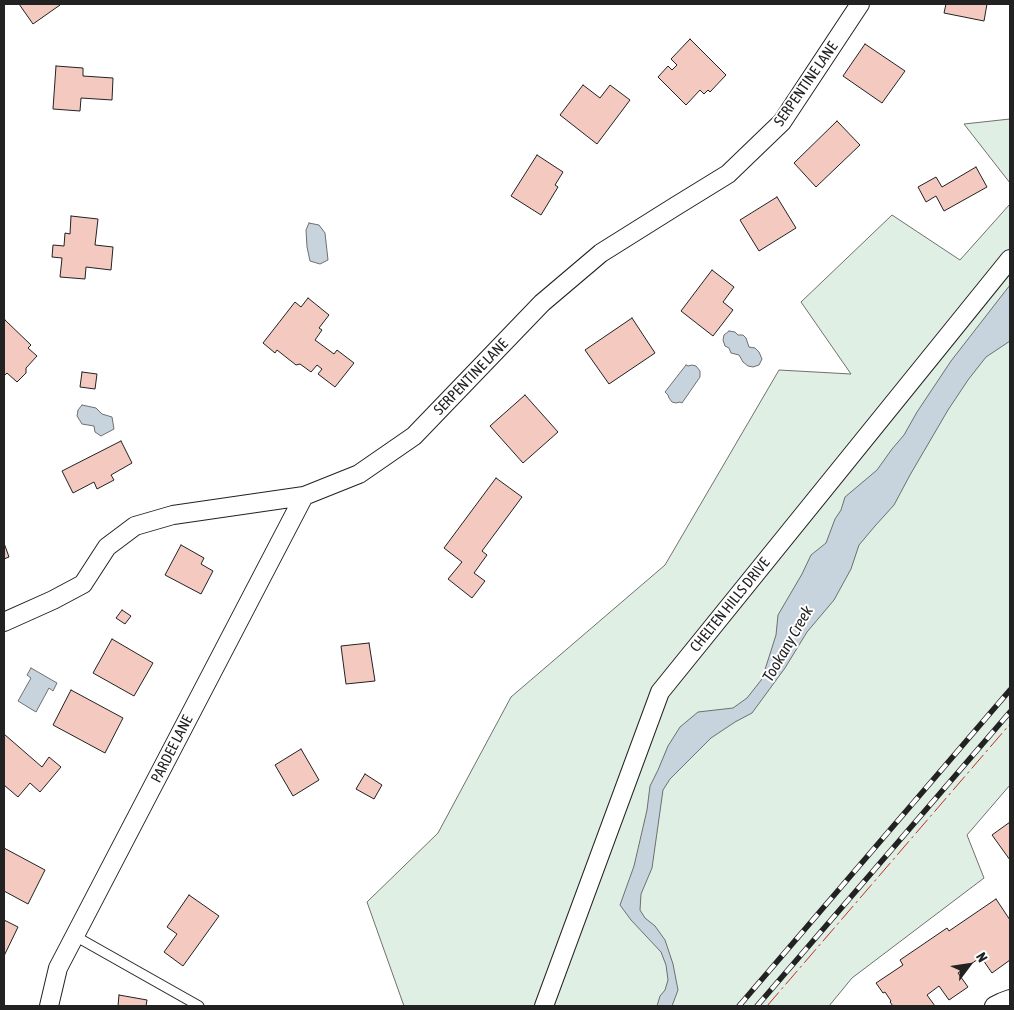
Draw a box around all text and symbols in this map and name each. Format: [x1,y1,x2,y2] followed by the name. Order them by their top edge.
[770,38,842,130] street label: SERPENTINE LANE
[430,335,512,419] street label: SERPENTINE LANE
[686,554,774,656] street label: CHELTEN HILLS DRIVE
[759,603,817,685] water label: Tookany Creek
[147,712,197,786] street label: PARDEE LANE
[944,940,994,990] north arrow
[973,950,991,965] text: N

